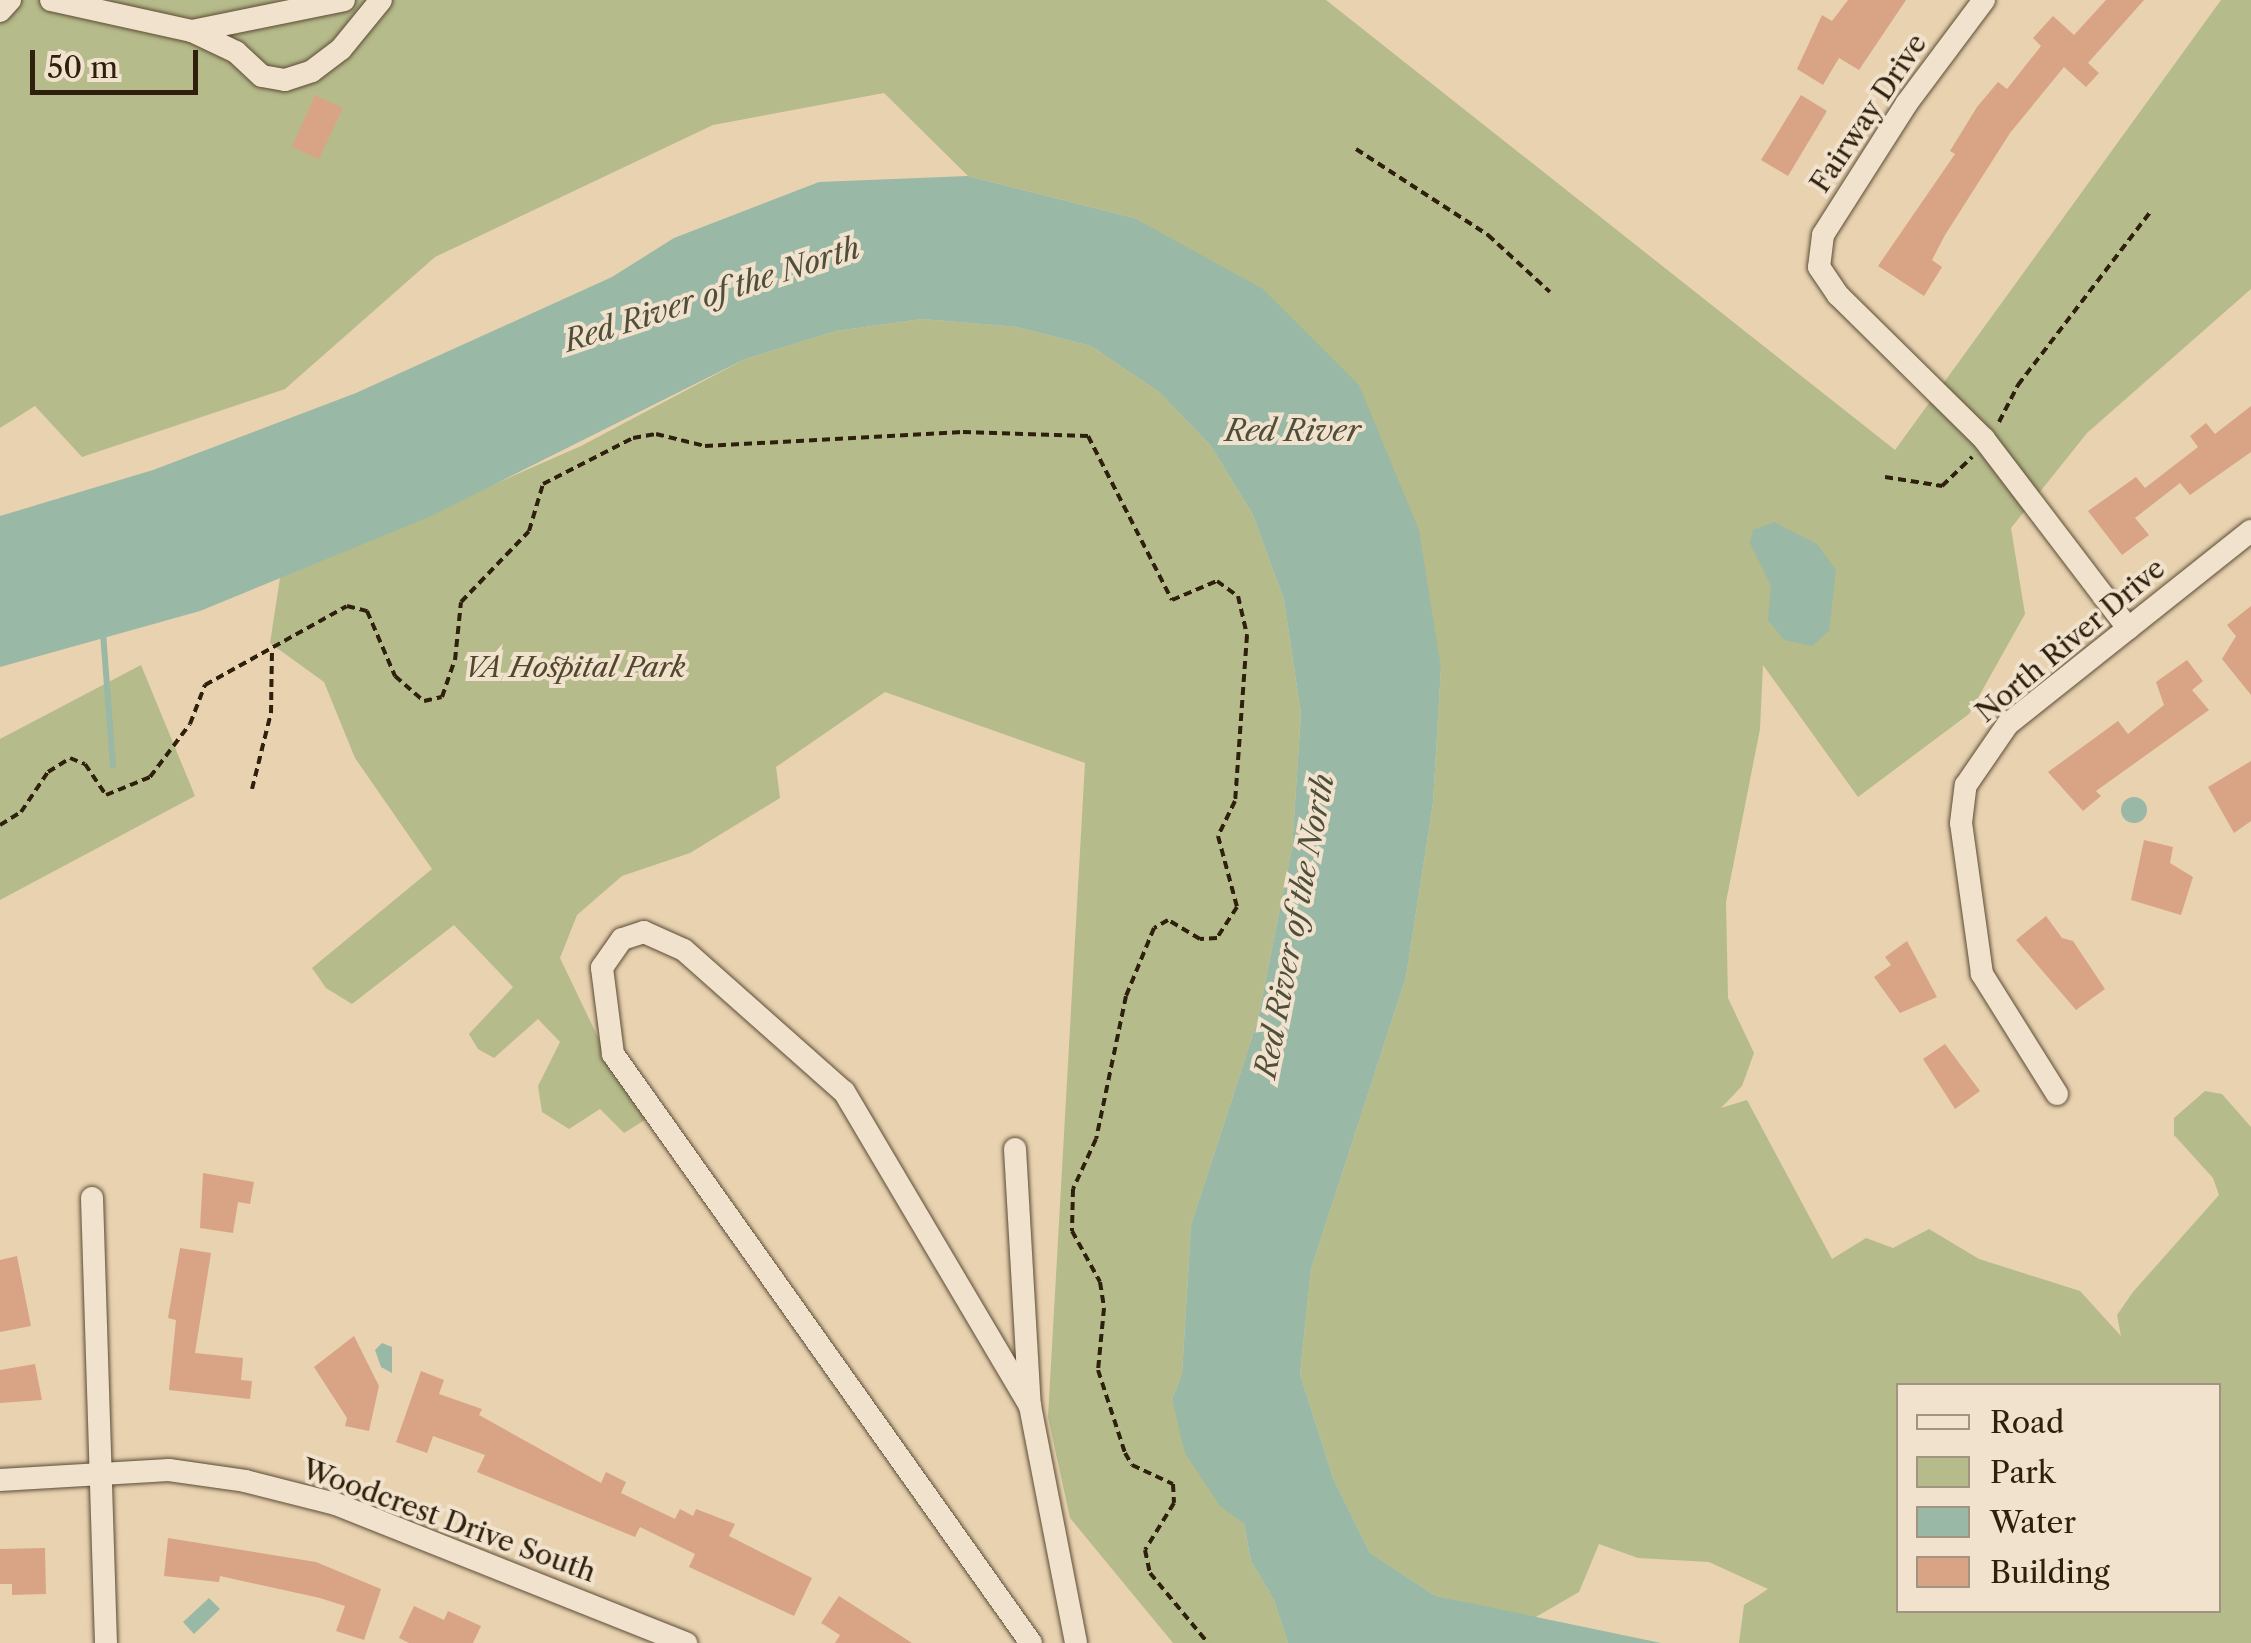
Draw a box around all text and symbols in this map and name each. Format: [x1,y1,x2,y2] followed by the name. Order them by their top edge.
[1802,27,1934,199] street label: Fairway Drive
[35,30,202,92] scale bar
[47,49,118,86] text: 50 m
[560,230,864,360] water label: Red River of the North
[1225,413,1361,449] water label: Red River
[1968,551,2172,729] street label: North River Drive
[464,650,686,684] park label: VA Hospital Park
[1248,771,1342,1081] water label: Red River of the North
[1896,1383,2221,1613] legend
[1990,1404,2064,1441] text: Road
[298,1451,600,1589] street label: Woodcrest Drive South
[1990,1454,2055,1491] text: Park
[1990,1504,2076,1541] text: Water
[1990,1554,2110,1591] text: Building

